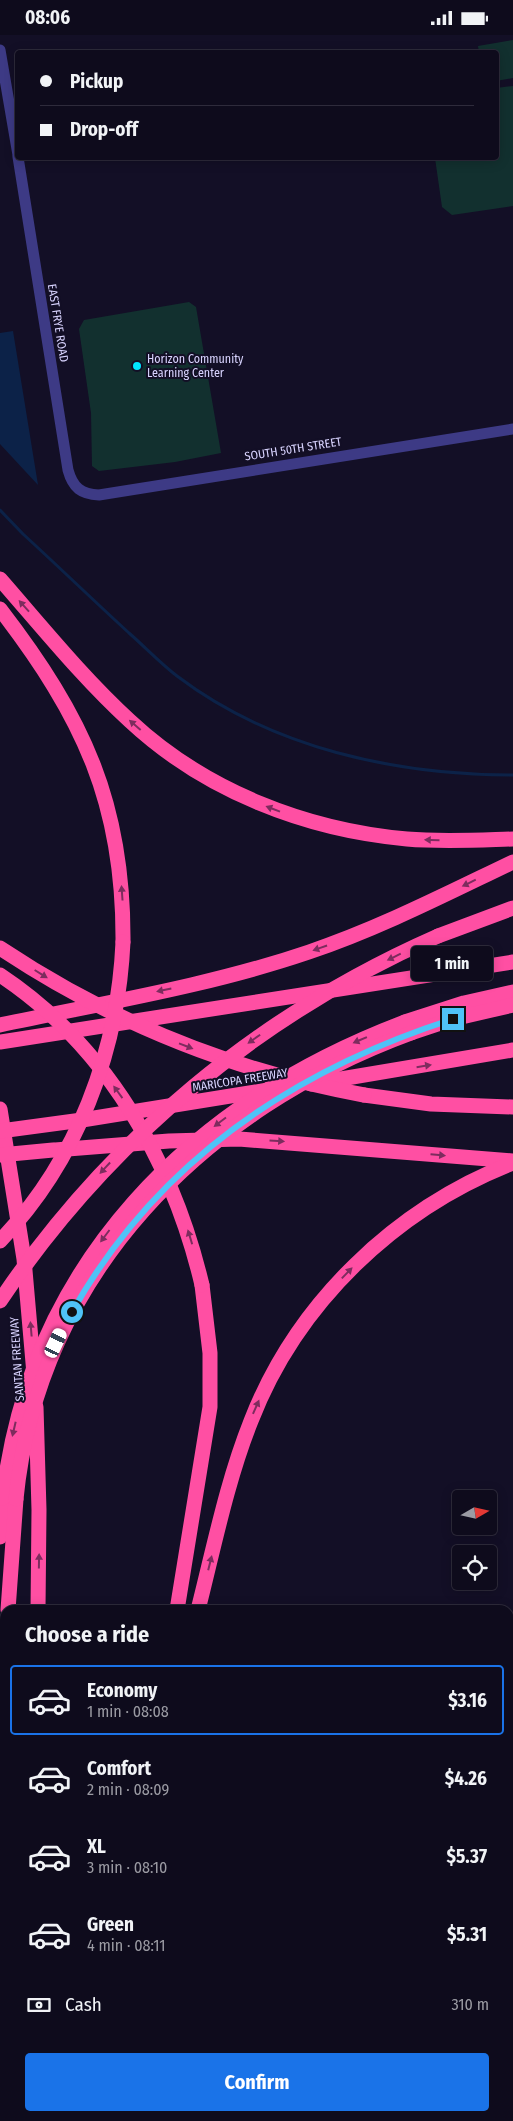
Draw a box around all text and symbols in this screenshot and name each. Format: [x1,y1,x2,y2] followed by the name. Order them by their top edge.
[25,6,70,29] text: 08:06
[70,70,123,93] text: Pickup
[70,118,138,141] text: Drop-off
[45,283,71,363] street label: EAST FRYE ROAD
[147,352,244,380] place label: Horizon Community Learning Center
[131,360,143,372] marker: Horizon Community Learning Center
[244,434,343,464] street label: SOUTH 50TH STREET
[18,601,30,613] one-way arrow
[129,719,141,731] one-way arrow
[265,805,280,813] one-way arrow
[423,836,439,844] one-way arrow
[462,879,476,887] one-way arrow
[118,885,126,901] one-way arrow
[313,945,328,952] one-way arrow
[412,947,494,981] callout: 1 min
[387,953,401,961] one-way arrow
[435,954,469,973] text: 1 min
[34,970,47,979] one-way arrow
[156,986,171,994] one-way arrow
[442,1008,464,1030] route end
[247,1034,261,1044] one-way arrow
[352,1036,367,1044] one-way arrow
[179,1043,193,1051] one-way arrow
[416,1061,432,1069] one-way arrow
[191,1066,289,1094] street label: MARICOPA FREEWAY
[113,1086,123,1099] one-way arrow
[214,1117,227,1128] one-way arrow
[269,1138,285,1146] one-way arrow
[431,1152,447,1160] one-way arrow
[99,1162,111,1174] one-way arrow
[100,1229,110,1243] one-way arrow
[185,1230,193,1245] one-way arrow
[340,1267,352,1279] one-way arrow
[61,1301,83,1323] route start
[7,1316,27,1402] street label: SANTAN FREEWAY
[27,1321,35,1337] one-way arrow
[42,1326,69,1360] car
[253,1400,261,1414] one-way arrow
[10,1422,18,1437] one-way arrow
[452,1490,498,1535] north arrow
[452,1490,497,1590] map controls
[452,1545,497,1590] button: locate
[35,1553,43,1569] one-way arrow
[206,1555,214,1570] one-way arrow
[25,1621,149,1648] text: Choose a ride
[27,1678,72,1723] icon: car
[87,1679,157,1702] text: Economy
[448,1689,487,1712] text: $3.16
[87,1702,169,1721] text: 1 min · 08:08
[27,1756,72,1801] icon: car
[87,1757,151,1780] text: Comfort
[445,1767,487,1790] text: $4.26
[87,1780,169,1799] text: 2 min · 08:09
[27,1834,72,1879] icon: car
[87,1835,106,1858] text: XL
[447,1845,487,1868] text: $5.37
[87,1858,167,1877] text: 3 min · 08:10
[27,1912,72,1957] icon: car
[87,1913,134,1936] text: Green
[447,1923,487,1946] text: $5.31
[87,1936,166,1955] text: 4 min · 08:11
[25,1991,53,2019] icon: cash
[65,1993,102,2016] text: Cash
[452,1995,489,2014] text: 310 m
[25,2053,489,2111] button: Confirm

